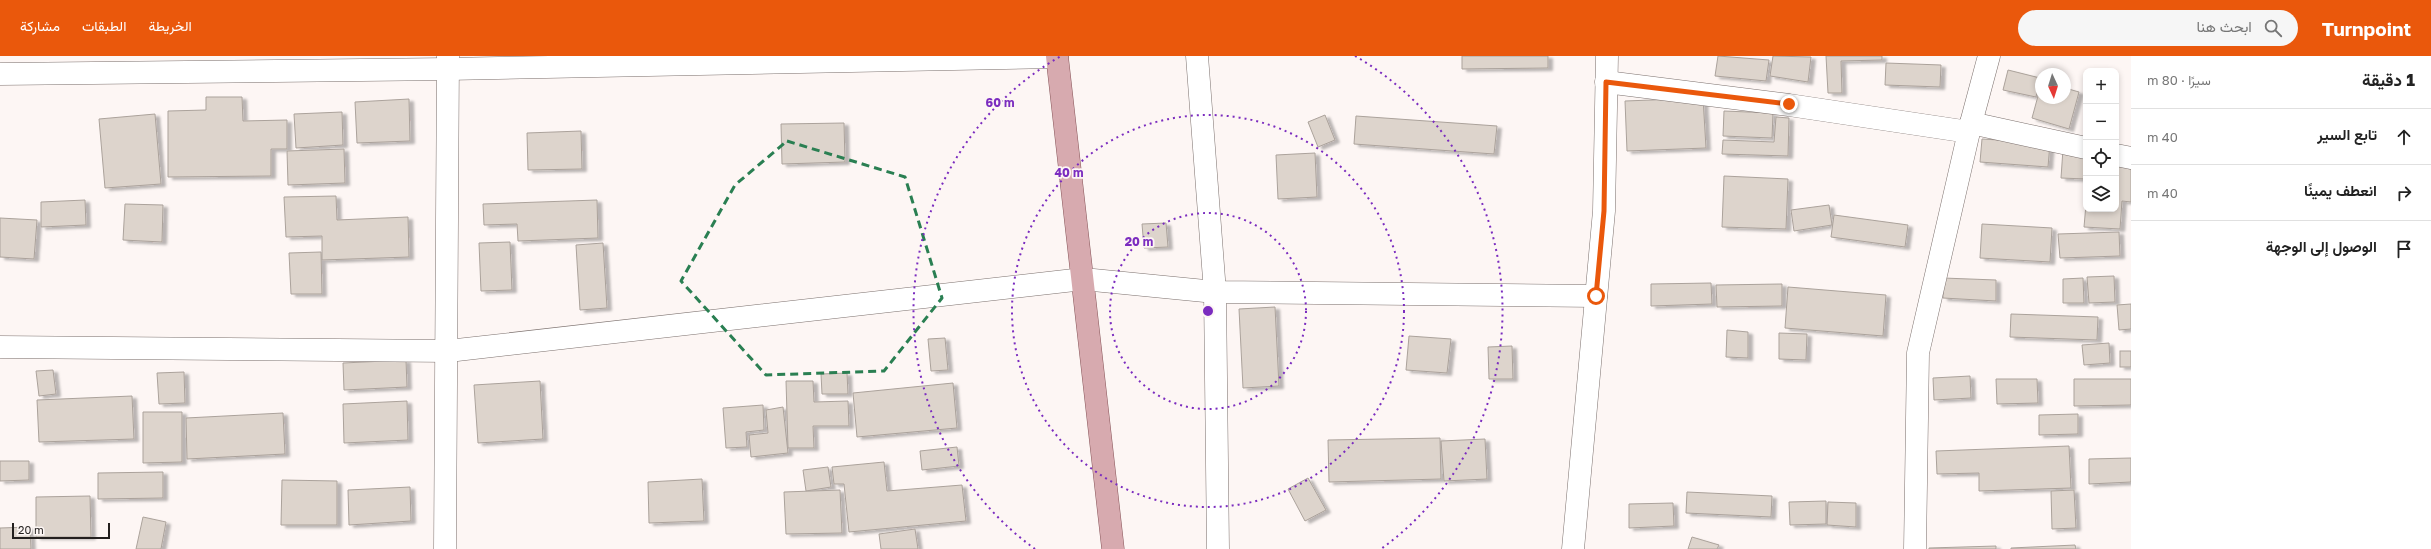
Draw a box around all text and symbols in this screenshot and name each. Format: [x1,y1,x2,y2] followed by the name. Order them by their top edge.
[2018,10,2298,46] search box
[20,17,60,34] text: مشاركة
[82,17,126,34] text: الطبقات
[148,17,192,34] text: الخريطة
[2197,17,2252,35] text: ابحث هنا
[2262,17,2284,39] icon: search
[2322,17,2411,40] text: Turnpoint
[2035,68,2071,104] north arrow
[2083,68,2119,212] map controls
[2083,68,2119,104] button: +
[2362,69,2415,90] text: 1 دقيقة
[2147,72,2211,88] text: سيرًا · 80 m
[986,95,1014,110] text: 60 m
[1780,95,1798,113] route end
[2083,104,2119,140] button: −
[2317,125,2377,143] text: تابع السير
[2393,126,2415,148] icon: ahead
[2147,129,2178,145] text: 40 m
[2083,140,2119,176] button: locate
[1055,165,1083,180] text: 40 m
[2083,176,2119,212] button: layers
[2304,181,2377,199] text: انعطف يمينًا
[2393,182,2415,204] icon: right
[2147,185,2178,201] text: 40 m
[1125,234,1153,249] text: 20 m
[2266,237,2377,255] text: الوصول إلى الوجهة
[2393,238,2415,260] icon: arrive
[1587,287,1605,305] route start
[1201,304,1215,318] centre of rings
[12,521,110,540] scale bar
[18,523,44,536] text: 20 m

